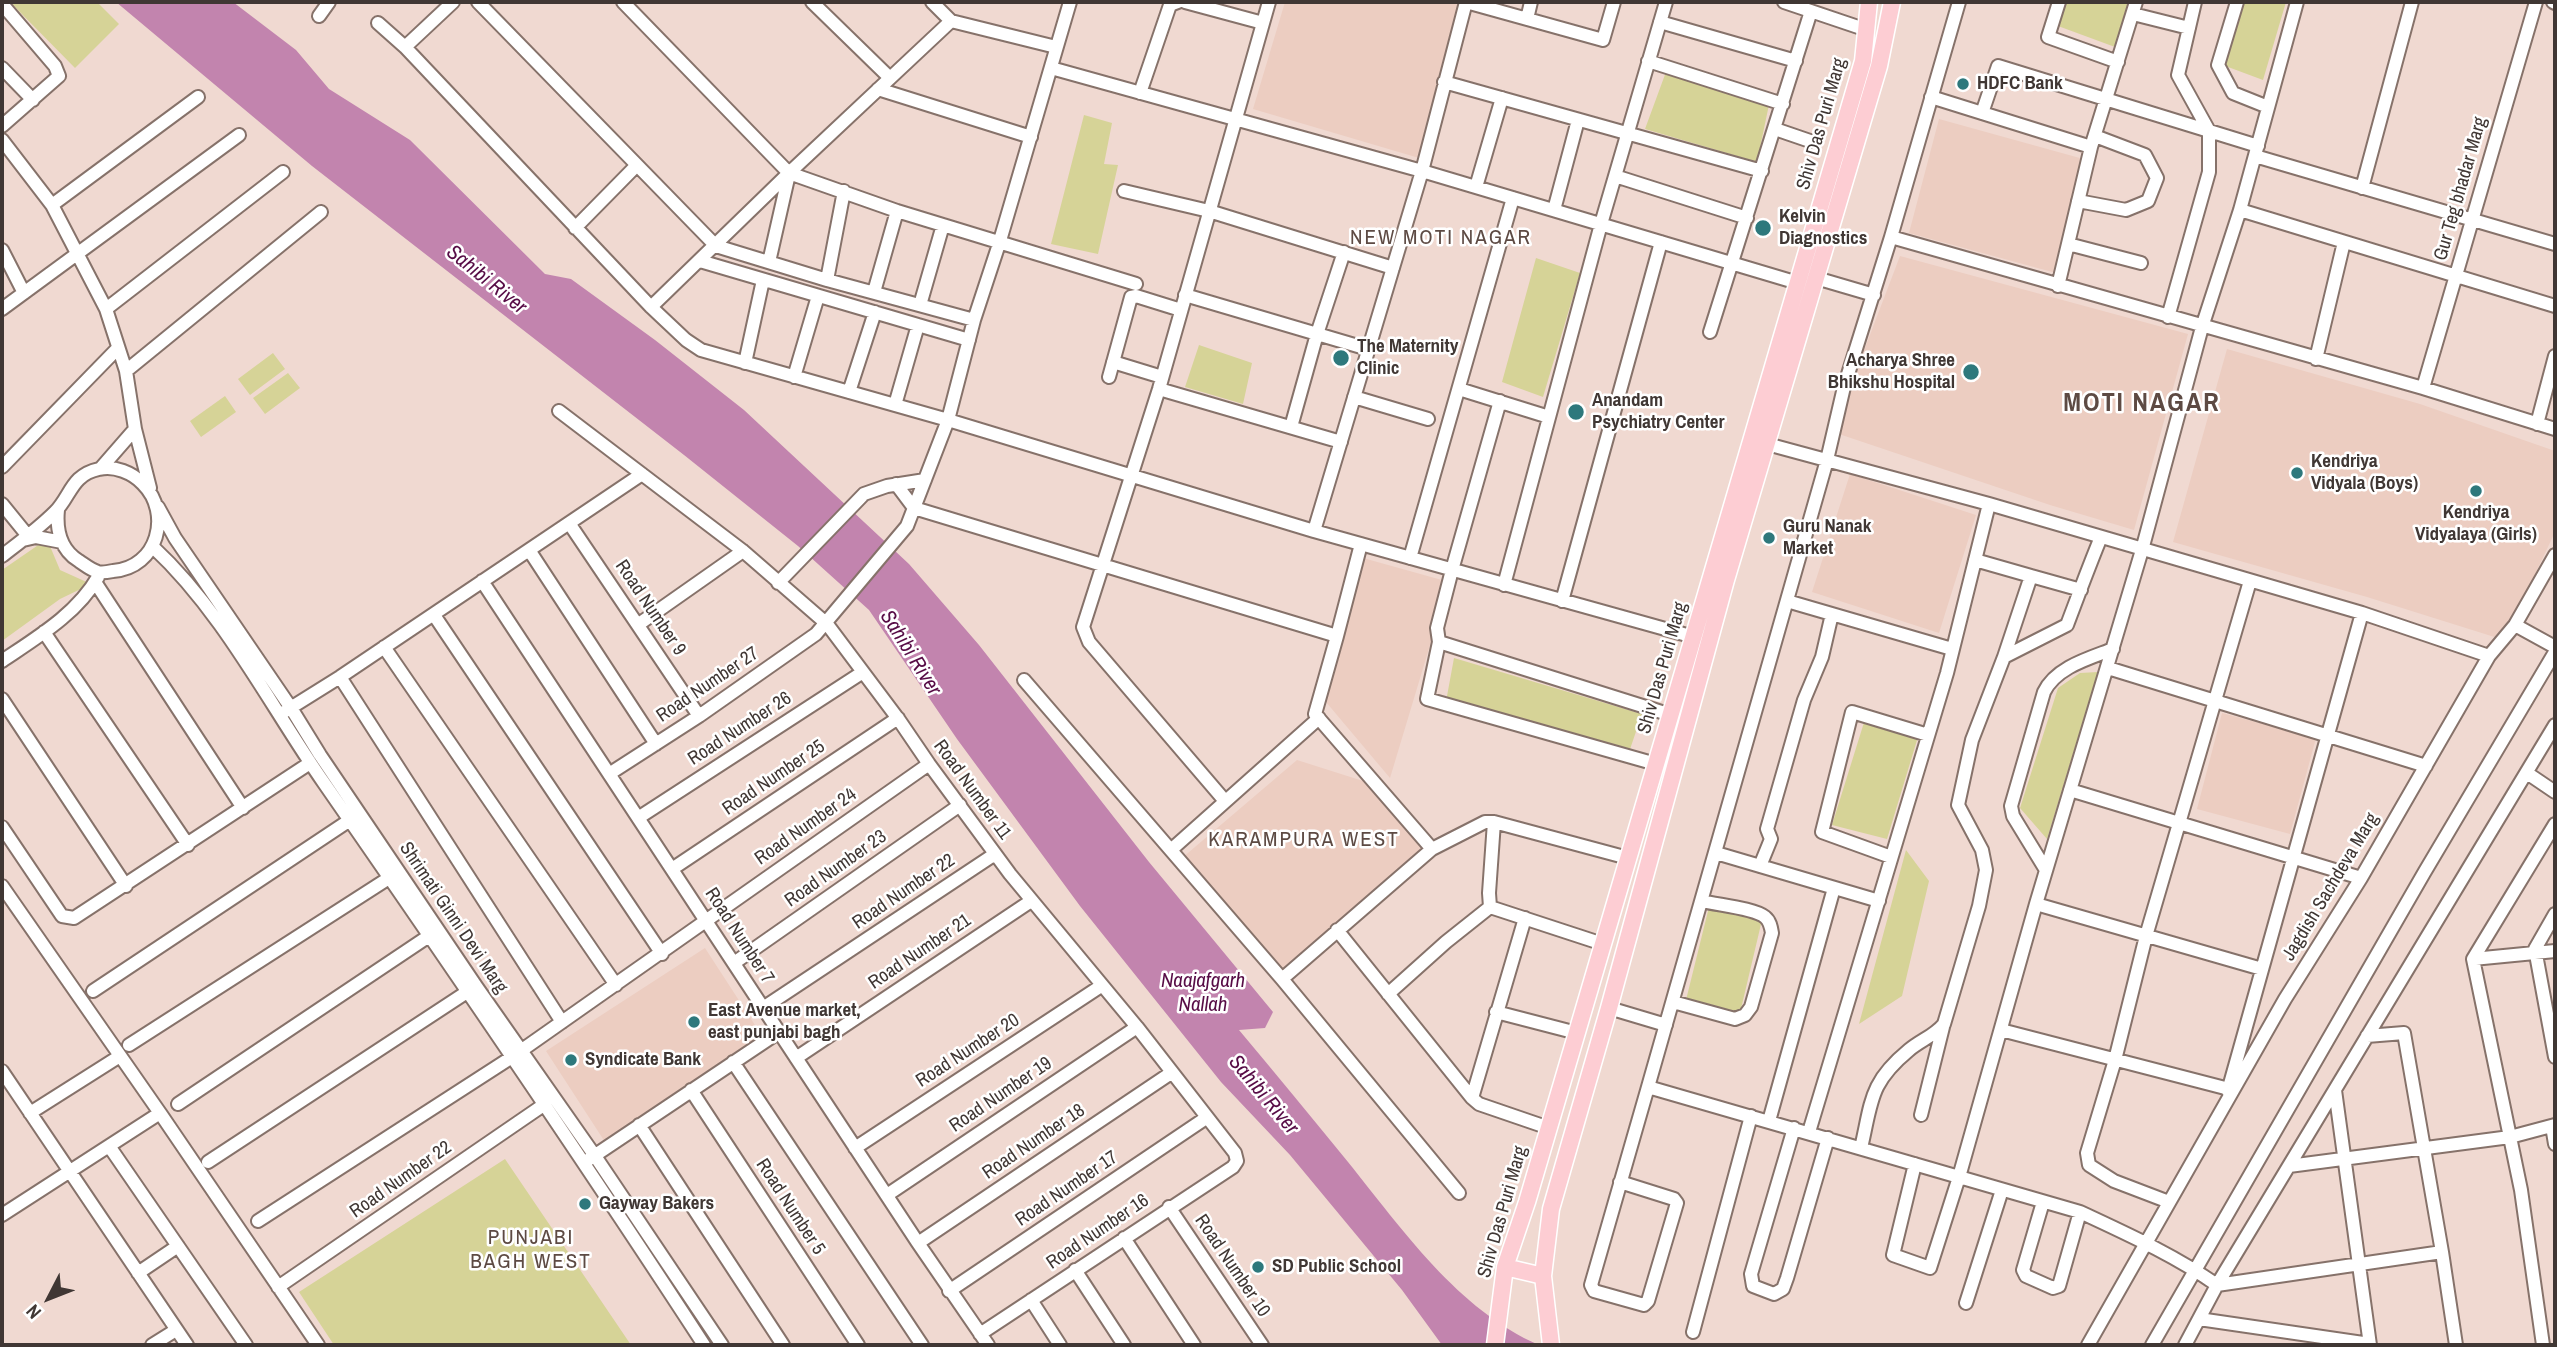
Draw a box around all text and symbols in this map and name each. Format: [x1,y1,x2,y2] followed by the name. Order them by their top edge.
[1792,56,1852,192] street label: Shiv Das Puri Marg
[1977,73,2063,95] place label: HDFC Bank
[1955,76,1971,92] marker: HDFC Bank
[2430,115,2492,263] street label: Gur Teg bhadar Marg
[1779,206,1867,250] place label: Kelvin Diagnostics
[1753,218,1773,238] marker: Kelvin Diagnostics
[1352,225,1530,251] district label: NEW MOTI NAGAR
[441,240,531,320] water label: Sahibi River
[1357,336,1458,380] place label: The Maternity Clinic
[1331,348,1351,368] marker: The Maternity Clinic
[1828,350,1955,394] place label: Acharya Shree Bhikshu Hospital
[1961,362,1981,382] marker: Acharya Shree Bhikshu Hospital
[2065,388,2219,420] district label: MOTI NAGAR
[1592,390,1724,434] place label: Anandam Psychiatry Center
[1566,402,1586,422] marker: Anandam Psychiatry Center
[2311,451,2418,495] place label: Kendriya Vidyala (Boys)
[2289,465,2305,481] marker: Kendriya Vidyala (Boys)
[2468,483,2484,499] marker: Kendriya Vidyalaya (Girls)
[2415,502,2537,546] place label: Kendriya Vidyalaya (Girls)
[1783,516,1871,560] place label: Guru Nanak Market
[1761,530,1777,546] marker: Guru Nanak Market
[610,556,690,660] street label: Road Number 9
[1633,600,1693,736] street label: Shiv Das Puri Marg
[874,606,946,700] water label: Sahibi River
[652,642,764,728] street label: Road Number 27
[684,687,796,771] street label: Road Number 26
[718,735,830,821] street label: Road Number 25
[928,736,1016,844] street label: Road Number 11
[751,784,861,870] street label: Road Number 24
[2278,809,2384,965] street label: Jagdish Sachdeva Marg
[781,826,891,912] street label: Road Number 23
[1210,827,1398,853] district label: KARAMPURA WEST
[394,838,512,998] street label: Shrimati Ginni Devi Marg
[848,849,960,935] street label: Road Number 22
[699,884,779,988] street label: Road Number 7
[864,909,976,995] street label: Road Number 21
[1161,968,1245,1018] water label: Naajafgarh Nallah
[708,1000,861,1044] place label: East Avenue market, east punjabi bagh
[912,1009,1024,1093] street label: Road Number 20
[686,1014,702,1030] marker: East Avenue market, east punjabi bagh
[585,1049,701,1071] place label: Syndicate Bank
[1223,1050,1303,1140] water label: Sahibi River
[563,1052,579,1068] marker: Syndicate Bank
[945,1052,1057,1138] street label: Road Number 19
[978,1099,1090,1185] street label: Road Number 18
[346,1137,456,1223] street label: Road Number 22
[1473,1144,1533,1280] street label: Shiv Das Puri Marg
[1011,1146,1123,1232] street label: Road Number 17
[750,1155,830,1259] street label: Road Number 5
[1042,1189,1154,1275] street label: Road Number 16
[599,1193,714,1215] place label: Gayway Bakers
[577,1196,593,1212] marker: Gayway Bakers
[1189,1210,1275,1322] street label: Road Number 10
[471,1225,591,1275] district label: PUNJABI BAGH WEST
[1272,1256,1401,1278] place label: SD Public School
[1250,1259,1266,1275] marker: SD Public School
[14,1263,84,1333] north arrow
[20,1299,47,1325] text: N

